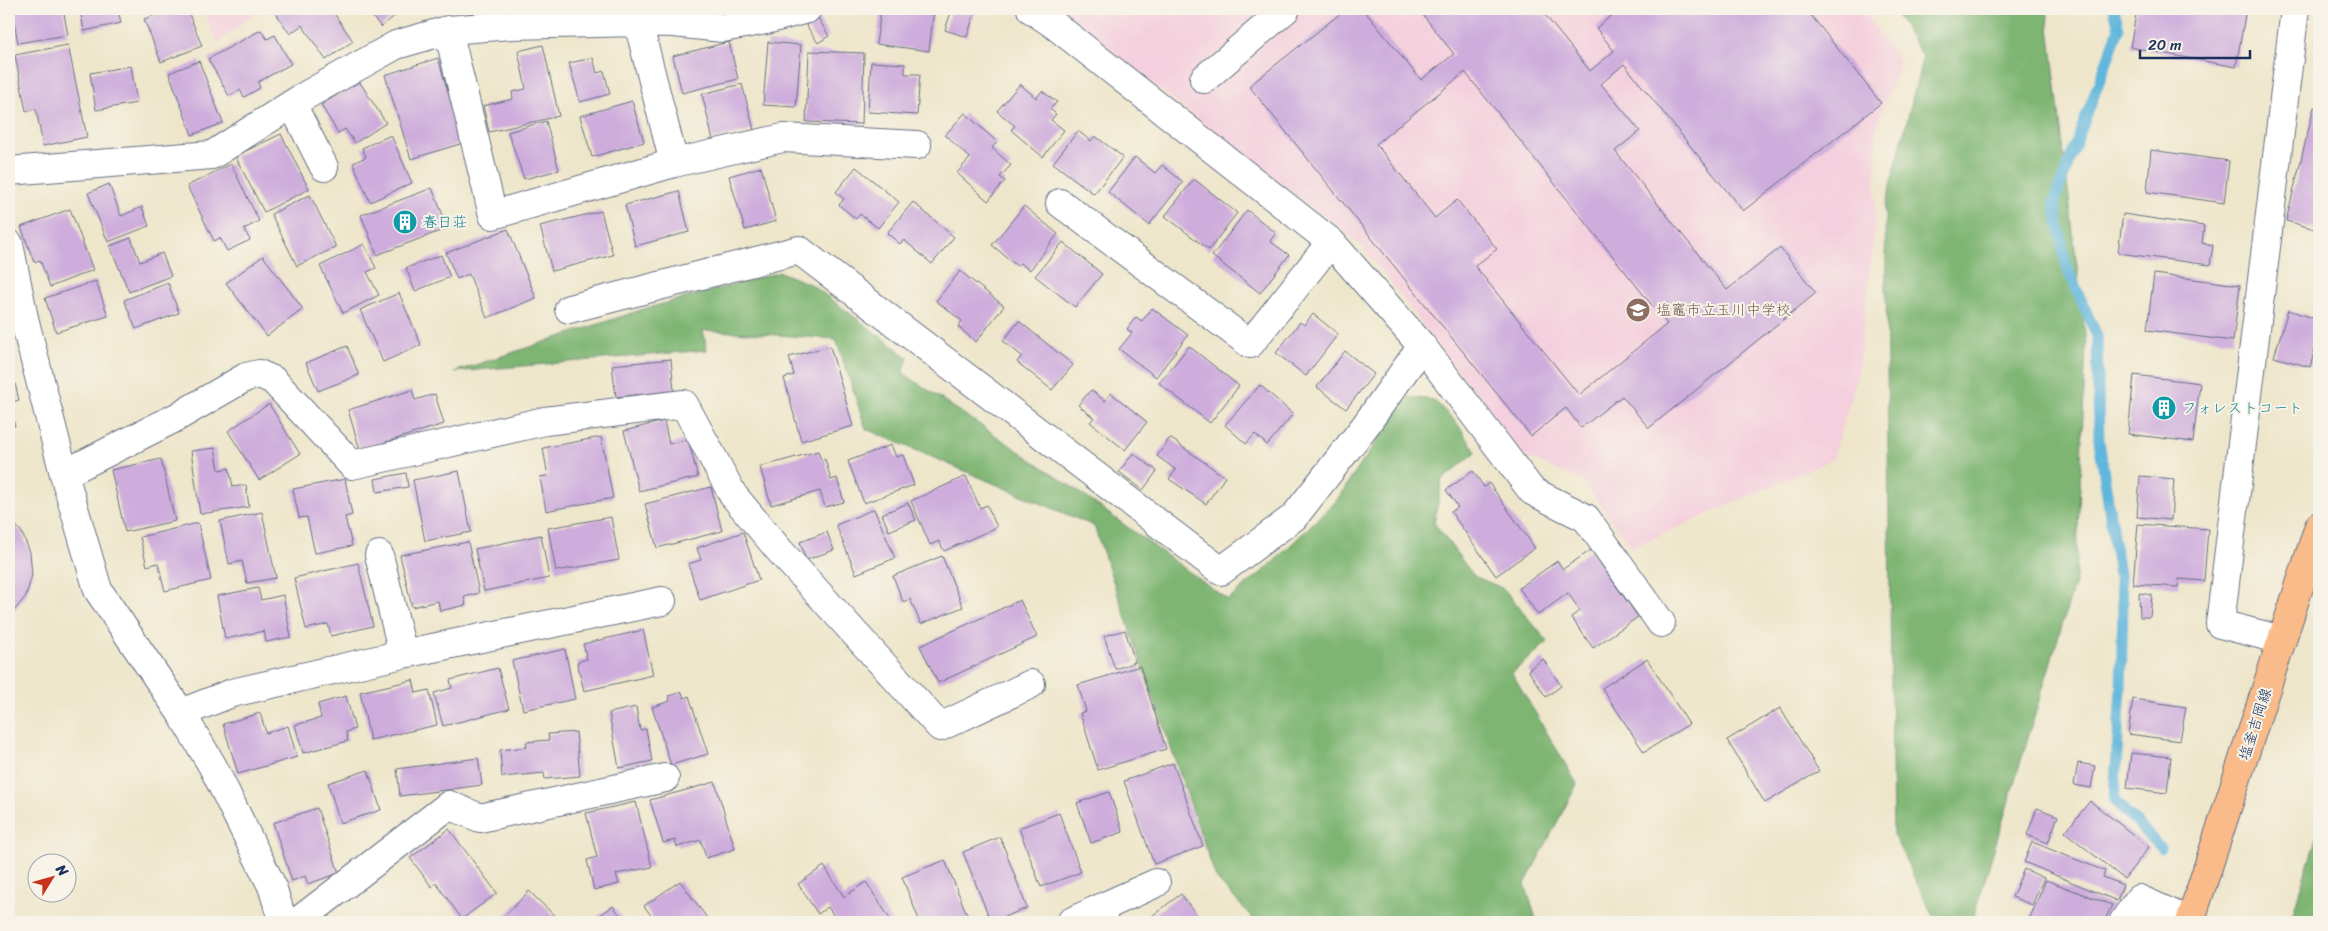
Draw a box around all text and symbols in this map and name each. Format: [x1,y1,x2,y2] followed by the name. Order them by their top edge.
[2140,28,2250,60] scale bar
[2148,32,2182,58] text: 20 m
[392,209,418,235] building icon: 春日荘
[422,209,467,235] place label: 春日荘
[1625,297,1651,323] school or university icon: 塩竈市立玉川中学校
[1656,297,1791,323] place label: 塩竈市立玉川中学校
[2151,395,2177,421] building icon: フォレストコート
[2182,395,2303,421] place label: フォレストコート
[2231,684,2279,764] street label: 塩釜吉岡線
[28,854,78,904] north arrow
[48,858,75,882] text: N

